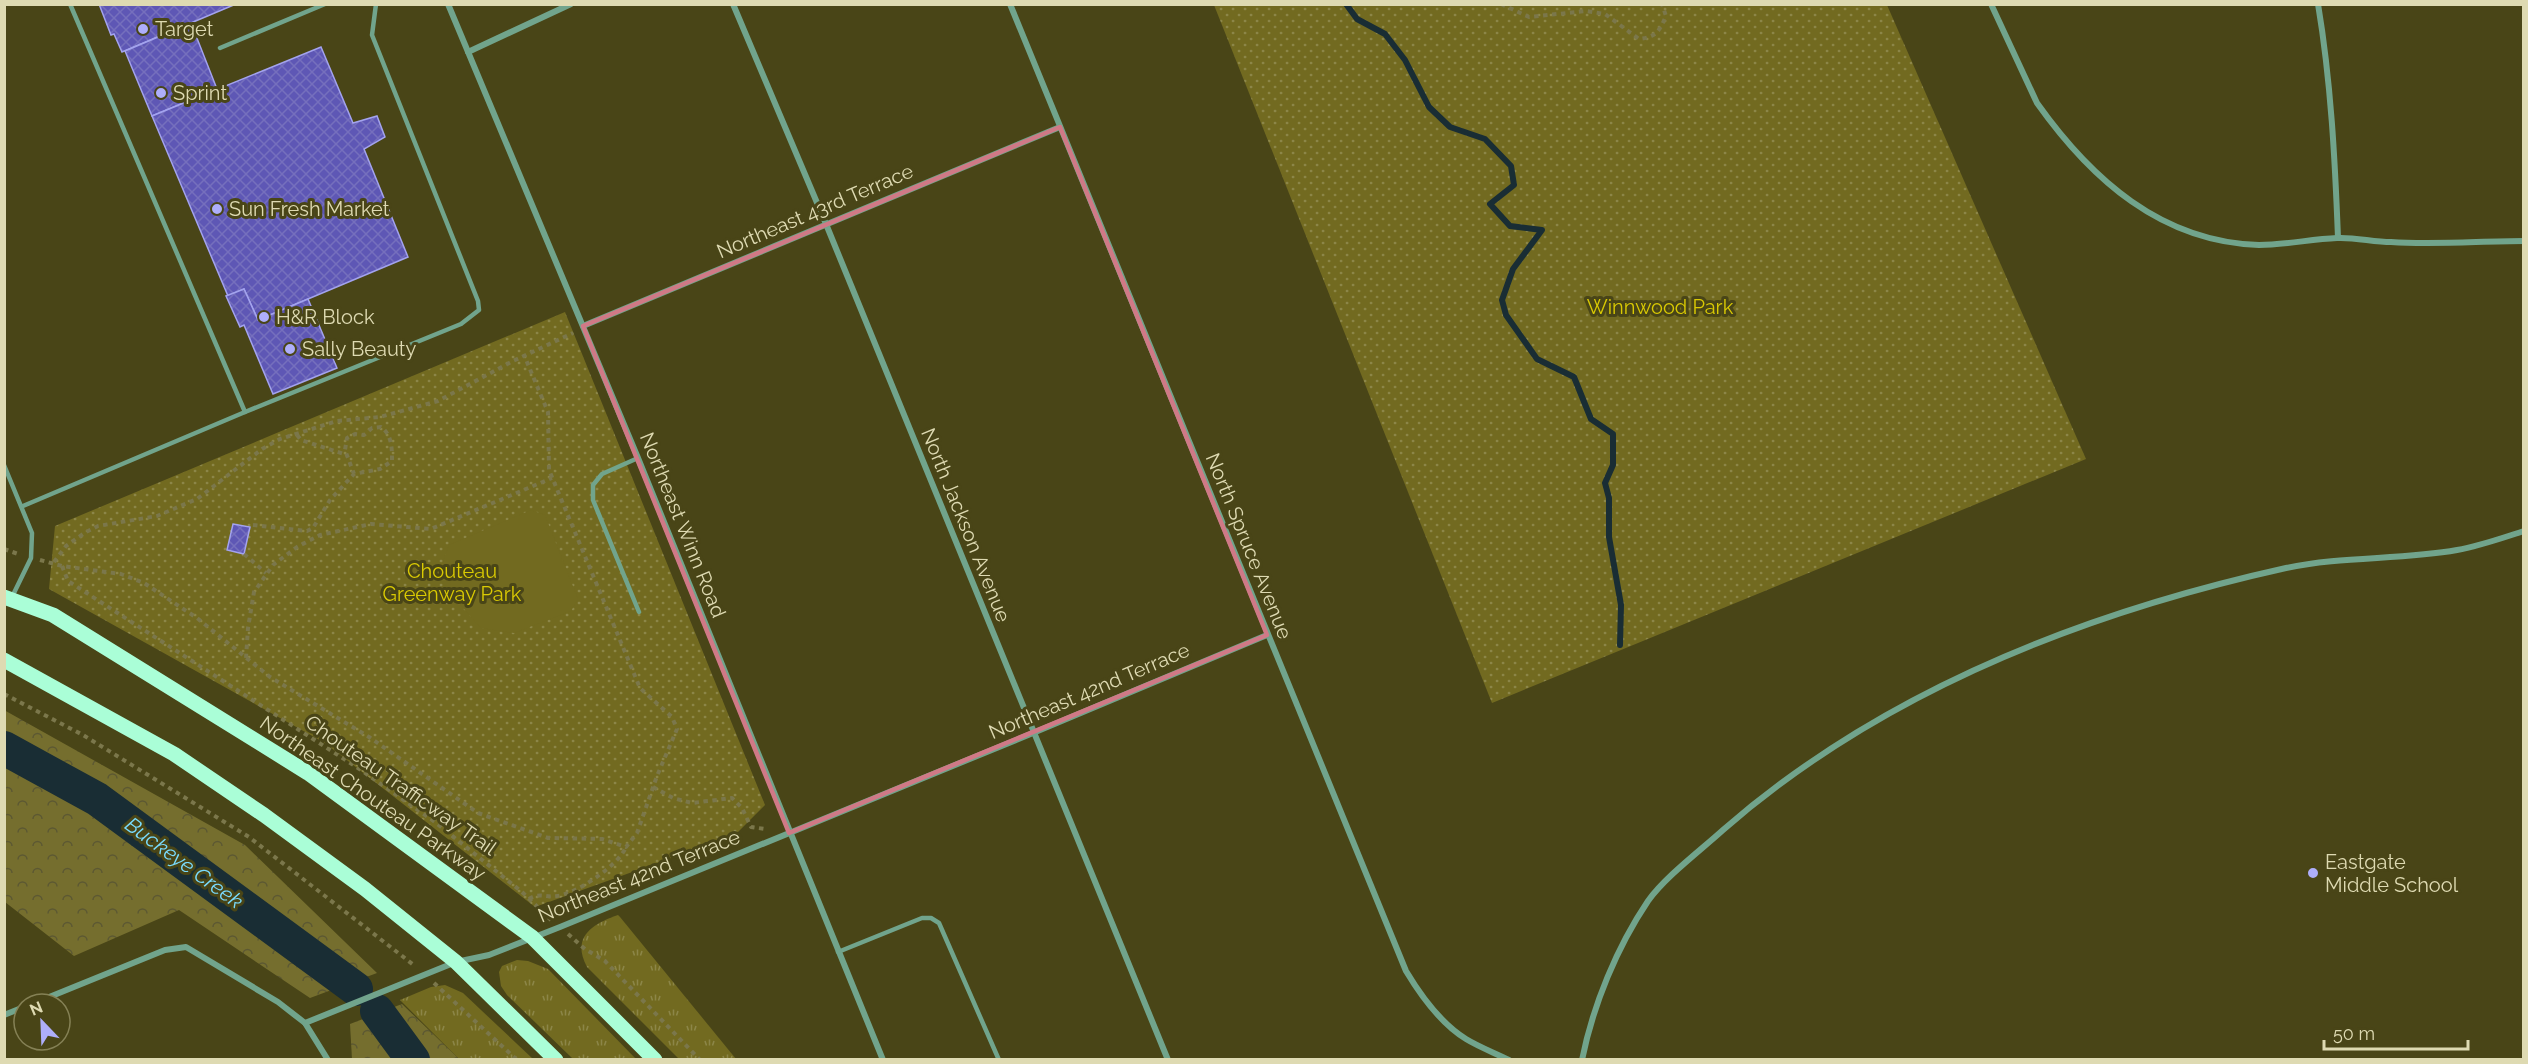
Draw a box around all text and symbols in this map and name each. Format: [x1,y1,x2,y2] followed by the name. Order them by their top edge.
[155,17,214,41] place label: Target
[136,22,150,36] marker: Target
[173,81,227,105] place label: Sprint
[154,86,168,100] marker: Sprint
[713,159,917,263] street label: Northeast 43rd Terrace
[229,197,390,221] place label: Sun Fresh Market
[210,202,224,216] marker: Sun Fresh Market
[1587,295,1734,319] park label: Winnwood Park
[276,305,375,329] place label: H&R Block
[257,310,271,324] marker: H&R Block
[302,337,417,361] place label: Sally Beauty
[283,342,297,356] marker: Sally Beauty
[916,425,1016,626] street label: North Jackson Avenue
[635,429,731,621] street label: Northeast Winn Road
[1201,450,1297,643] street label: North Spruce Avenue
[383,559,522,606] park label: Chouteau Greenway Park
[985,638,1193,744] street label: Northeast 42nd Terrace
[301,710,502,861] street label: Chouteau Trafficway Trail
[255,711,491,885] street label: Northeast Chouteau Parkway
[121,811,248,914] water label: Buckeye Creek
[534,824,744,928] street label: Northeast 42nd Terrace
[2325,850,2459,897] place label: Eastgate Middle School
[2306,866,2320,880] marker: Eastgate Middle School
[12,992,72,1052] north arrow
[27,998,46,1020] text: N
[2324,1013,2468,1051] scale bar
[2333,1023,2375,1044] text: 50 m

